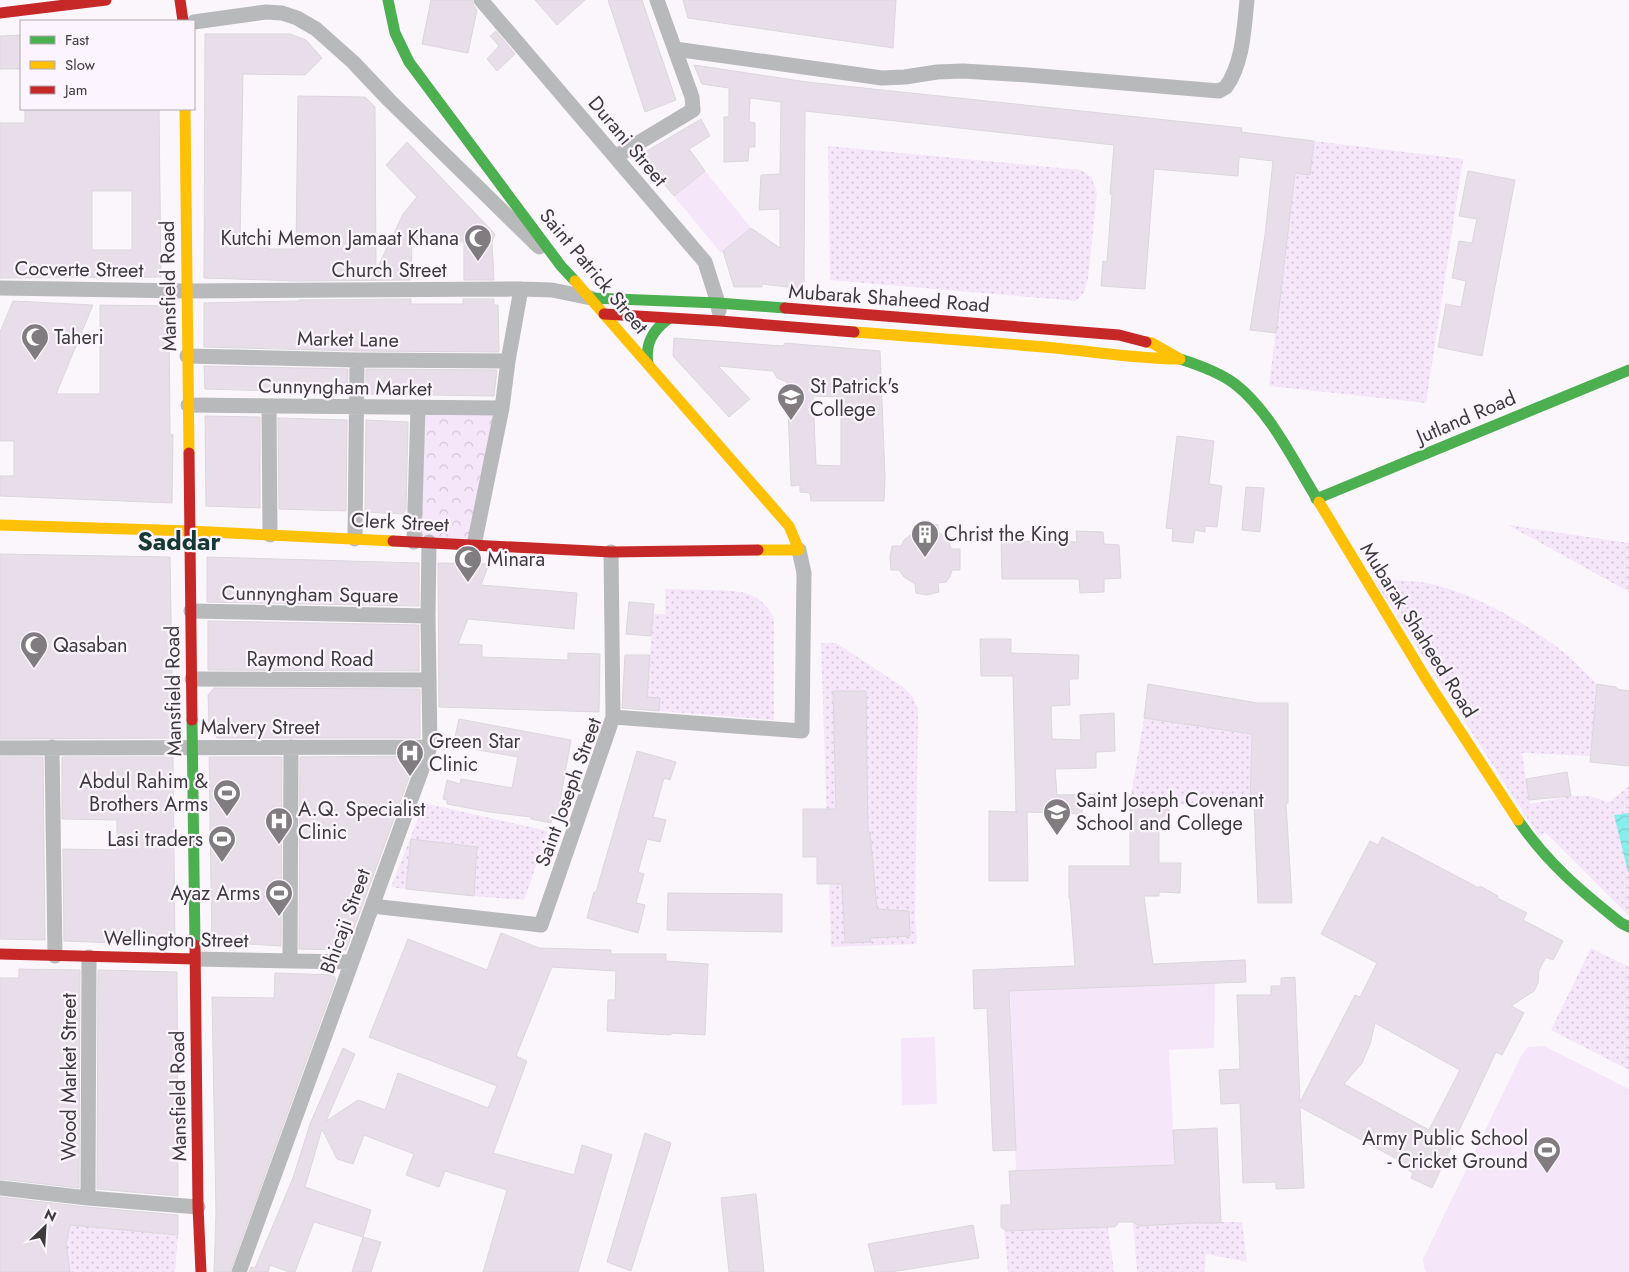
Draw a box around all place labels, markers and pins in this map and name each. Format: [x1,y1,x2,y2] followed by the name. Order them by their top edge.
[463,223,493,262] mosque icon: Kutchi Memon Jamaat Khana
[221,224,459,253] place label: Kutchi Memon Jamaat Khana
[20,322,50,361] mosque icon: Taheri
[54,323,104,352] place label: Taheri
[810,372,899,424] place label: St Patrick's College
[776,382,806,421] school or university icon: St Patrick's College
[910,519,940,558] building icon: Christ the King
[944,520,1069,549] place label: Christ the King
[453,544,483,583] mosque icon: Minara
[487,545,545,574] place label: Minara
[19,630,49,669] mosque icon: Qasaban
[53,631,128,660] place label: Qasaban
[429,727,521,779] place label: Green Star Clinic
[395,738,425,777] hospital icon: Green Star Clinic
[79,767,208,819] place label: Abdul Rahim & Brothers Arms
[212,778,242,817] sports icon: Abdul Rahim & Brothers Arms
[1076,786,1264,838] place label: Saint Joseph Covenant School and College
[298,795,425,847] place label: A.Q. Specialist Clinic
[1042,797,1072,836] school or university icon: Saint Joseph Covenant School and College
[264,806,294,845] hospital icon: A.Q. Specialist Clinic
[207,824,237,863] sports icon: Lasi traders
[107,825,203,854] place label: Lasi traders
[264,878,294,917] sports icon: Ayaz Arms
[170,879,260,908] place label: Ayaz Arms
[1362,1124,1528,1176] place label: Army Public School - Cricket Ground
[1532,1135,1562,1174] sports icon: Army Public School - Cricket Ground

